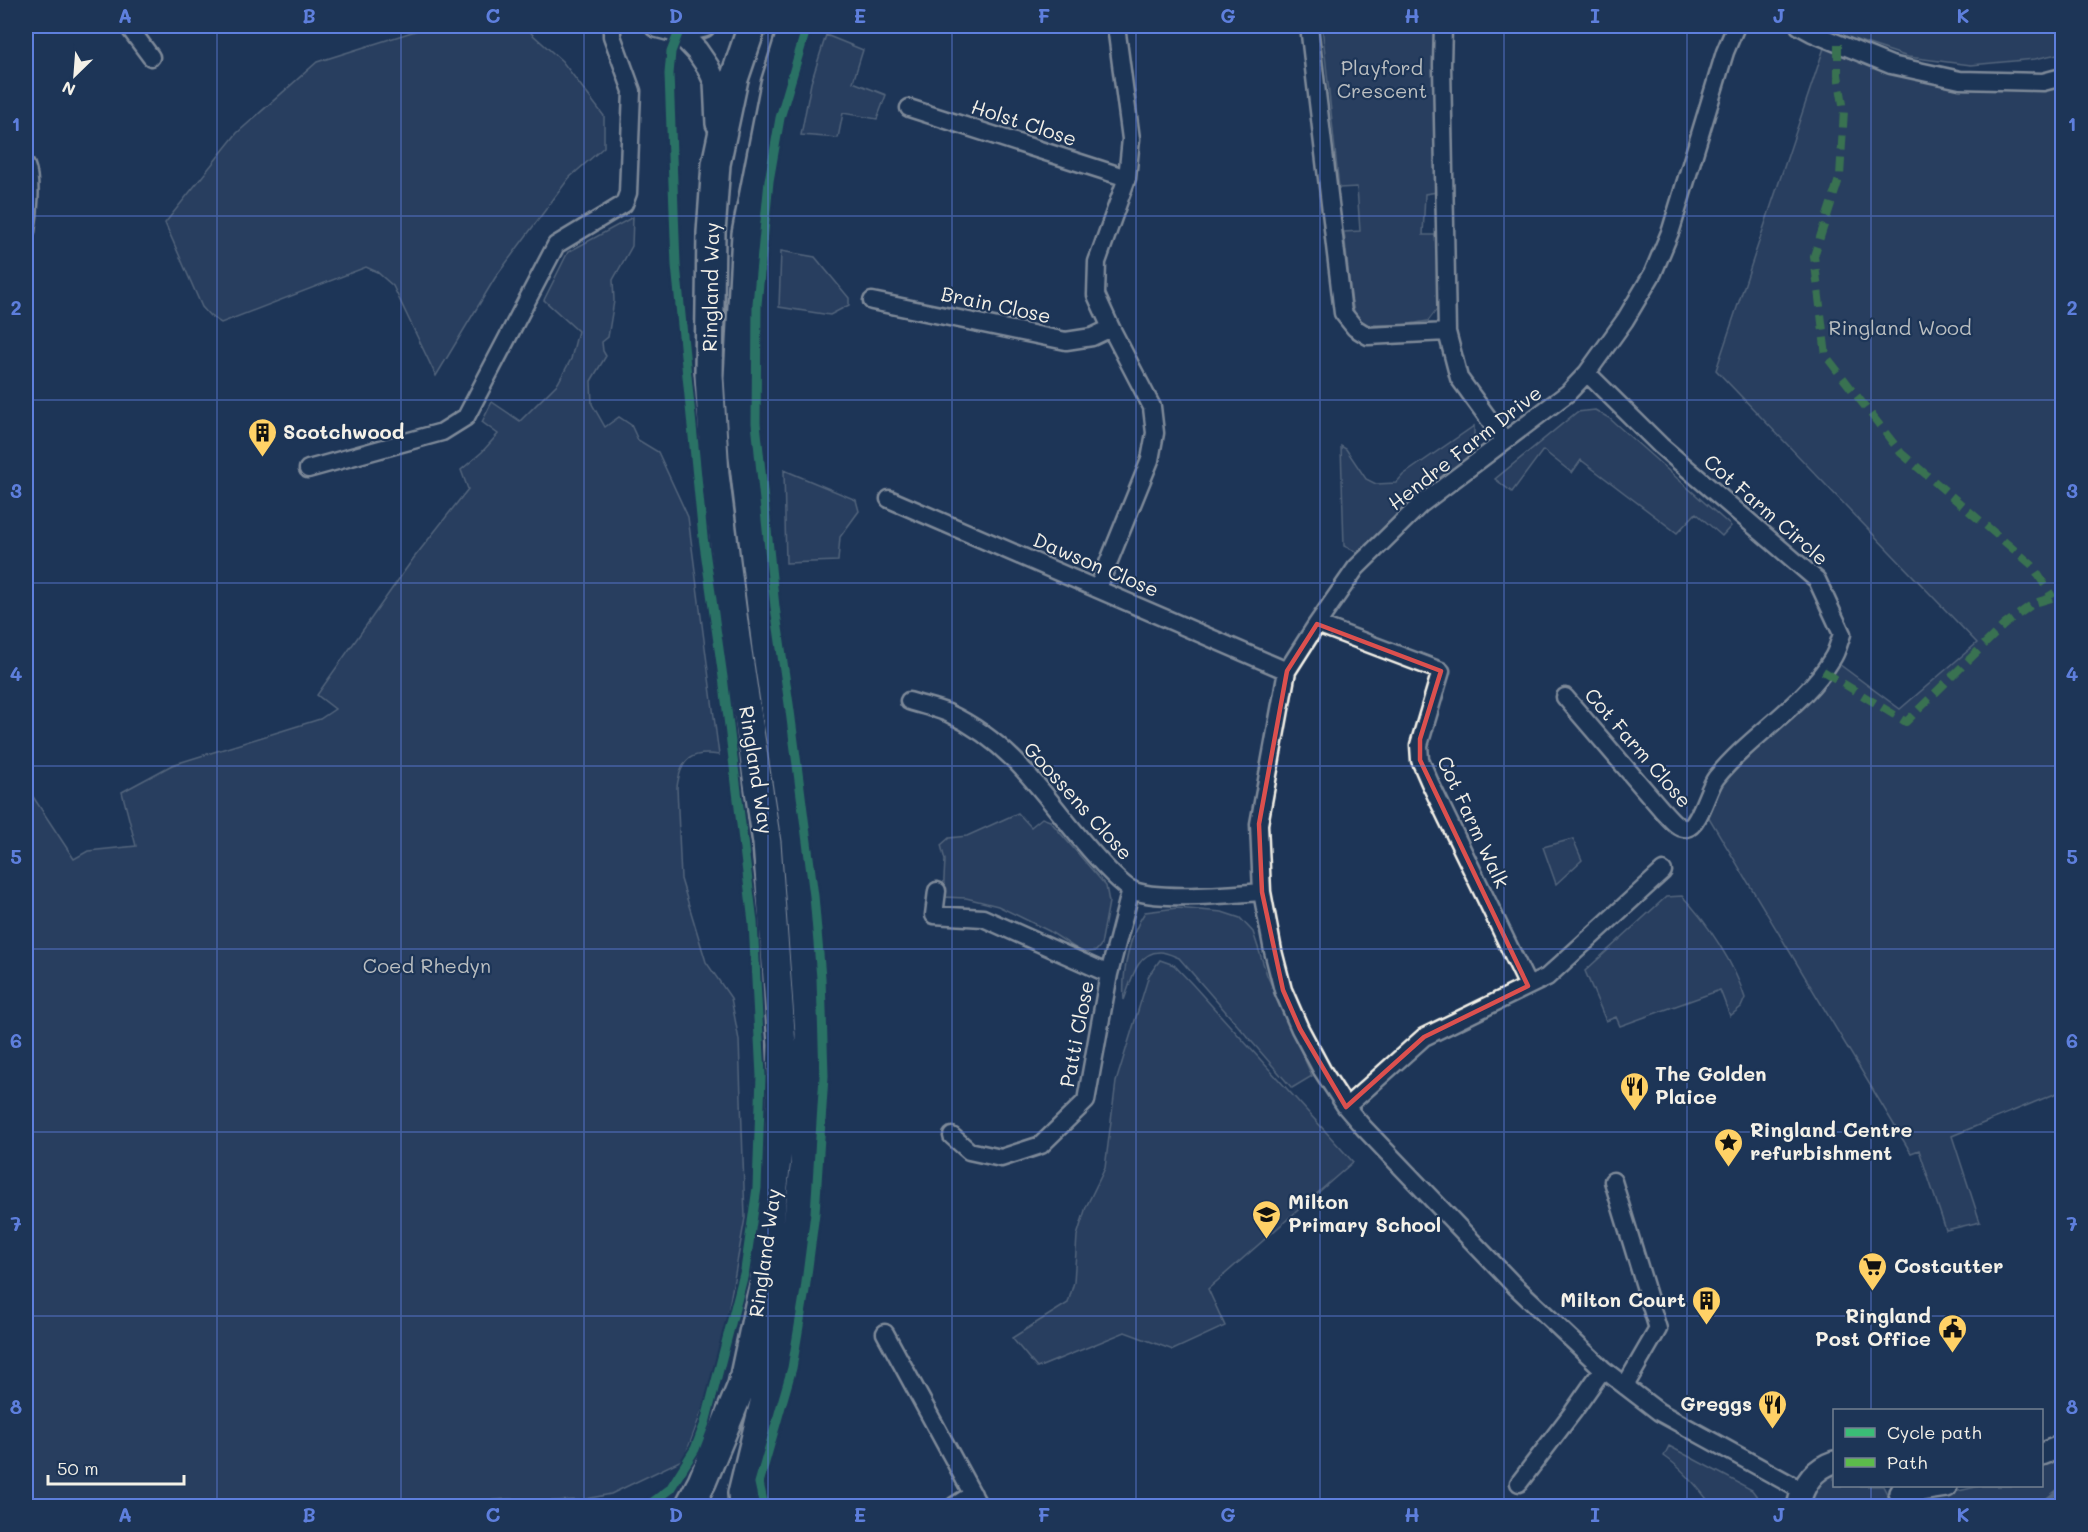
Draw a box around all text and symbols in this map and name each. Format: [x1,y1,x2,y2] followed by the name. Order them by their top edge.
[118,2,132,28] text: A
[302,2,316,28] text: B
[486,2,501,28] text: C
[669,2,683,28] text: D
[854,2,866,28] text: E
[1038,2,1051,28] text: F
[1220,2,1236,28] text: G
[1404,2,1420,28] text: H
[1590,2,1600,28] text: I
[1772,2,1786,28] text: J
[1956,2,1970,28] text: K
[45,45,105,105] north arrow
[1337,54,1427,103] park label: Playford Crescent
[59,77,78,101] text: N
[968,93,1080,151] street label: Holst Close
[12,110,20,136] text: 1
[2068,110,2076,136] text: 1
[696,222,724,352] street label: Ringland Way
[939,280,1054,328] street label: Brain Close
[10,294,22,320] text: 2
[2066,294,2078,320] text: 2
[1828,314,1972,340] park label: Ringland Wood
[1382,379,1547,515] street label: Hendre Farm Drive
[246,416,278,458] building icon: Scotchwood
[283,418,405,444] place label: Scotchwood
[1699,448,1834,571] street label: Cot Farm Circle
[10,477,22,503] text: 3
[2066,477,2078,503] text: 3
[1030,526,1163,602] street label: Dawson Close
[10,660,23,686] text: 4
[2066,660,2079,686] text: 4
[1580,682,1698,813] street label: Cot Farm Close
[734,704,780,836] street label: Ringland Way
[1019,736,1139,865] street label: Goossens Close
[1432,751,1516,892] street label: Cot Farm Walk
[10,843,22,869] text: 5
[2066,843,2078,869] text: 5
[363,952,491,978] park label: Coed Rhedyn
[1053,978,1099,1089] street label: Patti Close
[10,1027,22,1053] text: 6
[2066,1027,2078,1053] text: 6
[1655,1060,1767,1109] place label: The Golden Plaice
[1618,1070,1650,1112] restaurant icon: The Golden Plaice
[1750,1116,1913,1165] place label: Ringland Centre refurbishment
[1713,1126,1745,1168] place icon: Ringland Centre refurbishment
[742,1187,786,1319] street label: Ringland Way
[1288,1188,1441,1237] place label: Milton Primary School
[1251,1198,1283,1240] school or university icon: Milton Primary School
[10,1210,22,1236] text: 7
[2066,1210,2078,1236] text: 7
[1857,1250,1889,1292] supermarket icon: Costcutter
[1894,1252,2003,1278] place label: Costcutter
[1691,1284,1723,1326] building icon: Milton Court
[1560,1286,1686,1312] place label: Milton Court
[1815,1302,1931,1351] place label: Ringland Post Office
[1936,1312,1968,1354] public building icon: Ringland Post Office
[1757,1388,1789,1430] restaurant icon: Greggs
[1680,1390,1752,1416] place label: Greggs
[10,1393,22,1419] text: 8
[2066,1393,2078,1419] text: 8
[1833,1409,2043,1487] legend
[1887,1420,1982,1444] text: Cycle path
[48,1448,184,1486] scale bar
[1887,1450,1927,1474] text: Path
[57,1456,99,1480] text: 50 m
[118,1501,132,1527] text: A
[302,1501,316,1527] text: B
[486,1501,501,1527] text: C
[669,1501,683,1527] text: D
[854,1501,866,1527] text: E
[1038,1501,1051,1527] text: F
[1220,1501,1236,1527] text: G
[1404,1501,1420,1527] text: H
[1590,1501,1600,1527] text: I
[1772,1501,1786,1527] text: J
[1956,1501,1970,1527] text: K

